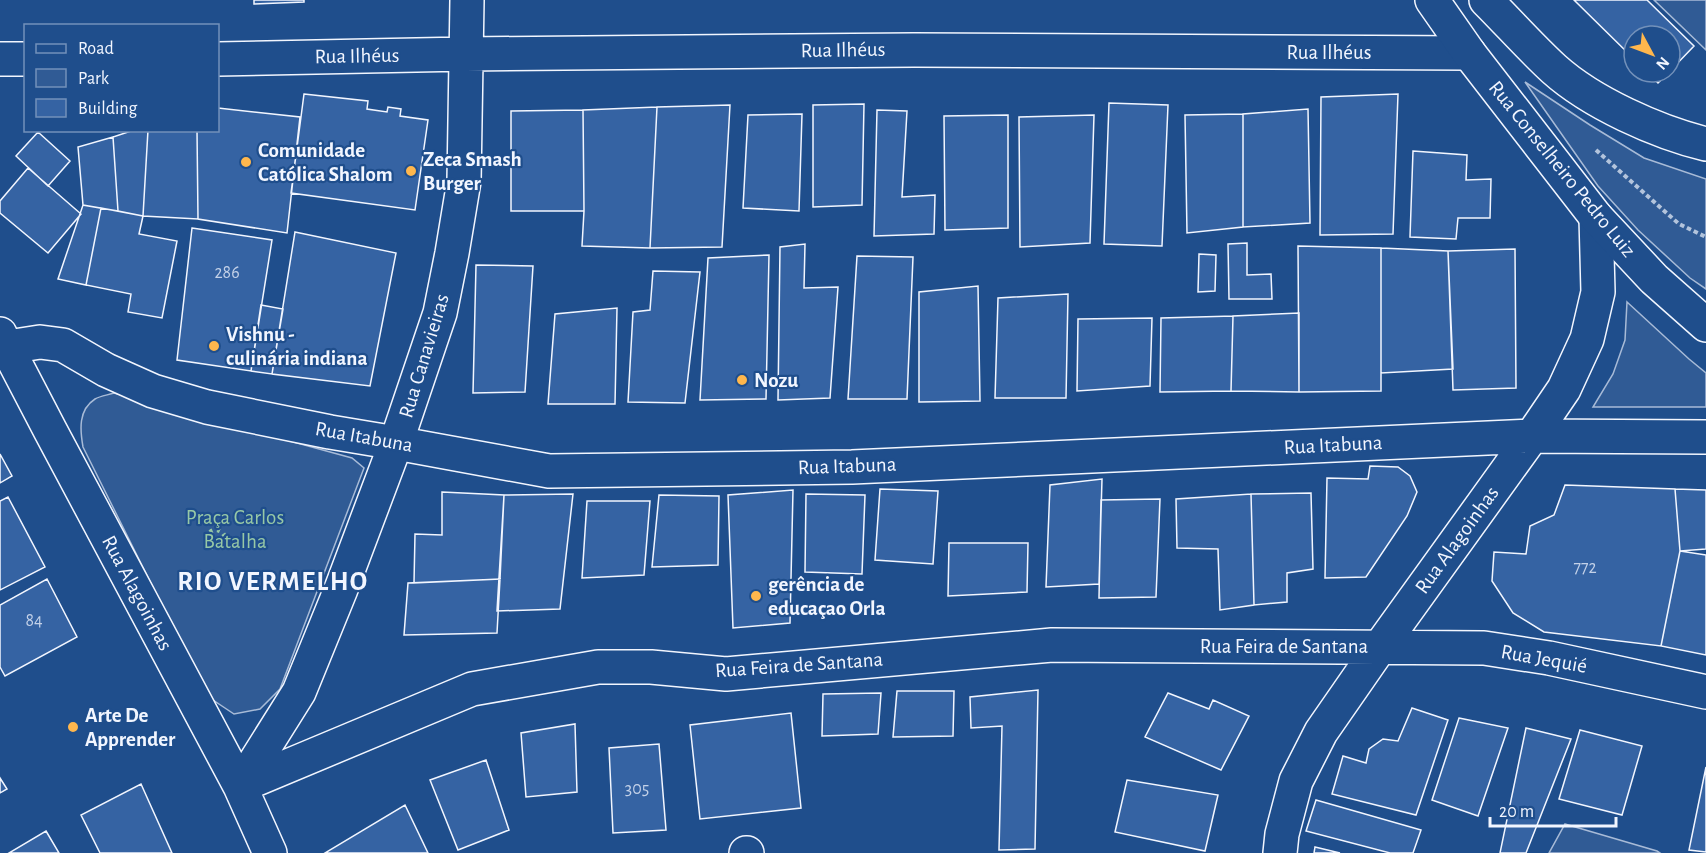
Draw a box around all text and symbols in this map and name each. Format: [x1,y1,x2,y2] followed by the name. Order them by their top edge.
[24,24,219,132] legend
[1622,24,1682,84] north arrow
[800,39,886,61] street label: Rua Ilhéus
[78,40,114,58] text: Road
[1287,42,1371,63] street label: Rua Ilhéus
[314,45,400,67] street label: Rua Ilhéus
[1653,54,1672,73] text: N
[78,70,110,88] text: Park
[1485,77,1639,261] street label: Rua Conselheiro Pedro Luiz
[78,100,138,118] text: Building
[258,140,393,185] place label: Comunidade Católica Shalom
[423,149,522,194] place label: Zeca Smash Burger
[239,155,253,169] marker: Comunidade Católica Shalom
[404,164,418,178] marker: Zeca Smash Burger
[214,264,240,282] house number: 286
[395,291,453,421] street label: Rua Canavieiras
[226,324,368,369] place label: Vishnu - culinária indiana
[207,339,221,353] marker: Vishnu - culinária indiana
[754,370,798,391] place label: Nozu
[735,373,749,387] marker: Nozu
[314,418,415,456] street label: Rua Itabuna
[1283,432,1383,458] street label: Rua Itabuna
[797,454,897,478] street label: Rua Itabuna
[1411,482,1503,598] street label: Rua Alagoinhas
[186,507,284,552] park label: Praça Carlos Batalha
[98,532,176,654] street label: Rua Alagoinhas
[1573,559,1597,577] house number: 772
[177,568,369,595] district label: RIO VERMELHO
[768,574,886,619] place label: gerência de educaçao Orla
[749,589,763,603] marker: gerência de educaçao Orla
[25,612,43,630] house number: 84
[1200,636,1369,657] street label: Rua Feira de Santana
[1499,641,1589,677] street label: Rua Jequié
[714,649,884,681] street label: Rua Feira de Santana
[85,705,176,750] place label: Arte De Apprender
[66,720,80,734] marker: Arte De Apprender
[625,780,649,798] house number: 305
[1490,790,1616,828] scale bar
[1499,803,1534,821] text: 20 m

